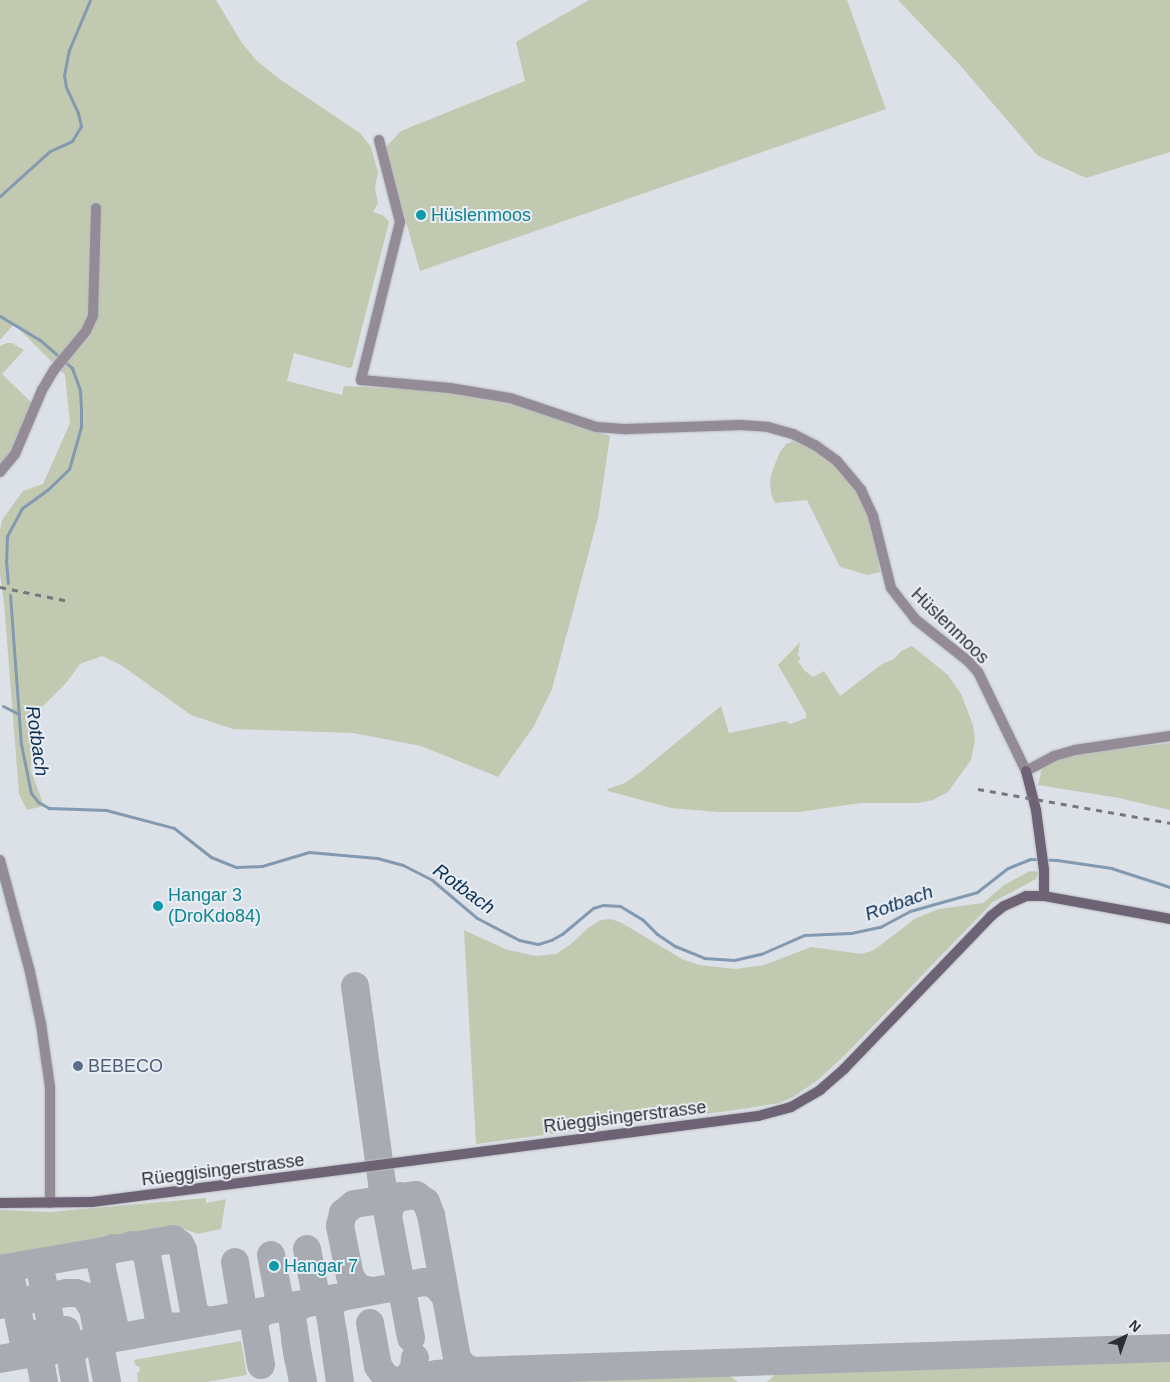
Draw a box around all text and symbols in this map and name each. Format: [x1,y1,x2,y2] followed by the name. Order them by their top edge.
[431,204,531,226] place label: Hüslenmoos
[415,209,427,221] marker: Hüslenmoos
[907,583,993,669] street label: Hüslenmoos
[21,704,53,778] water label: Rotbach
[429,859,499,919] water label: Rotbach
[862,880,936,926] water label: Rotbach
[168,885,261,928] place label: Hangar 3 (DroKdo84)
[152,900,164,912] marker: Hangar 3 (DroKdo84)
[88,1055,163,1077] place label: BEBECO
[72,1060,84,1072] marker: BEBECO
[542,1096,708,1138] street label: Rüeggisingerstrasse
[140,1149,306,1191] street label: Rüeggisingerstrasse
[284,1255,358,1277] place label: Hangar 7
[268,1260,280,1272] marker: Hangar 7
[1100,1312,1150,1362] north arrow
[1126,1317,1144,1335] text: N

